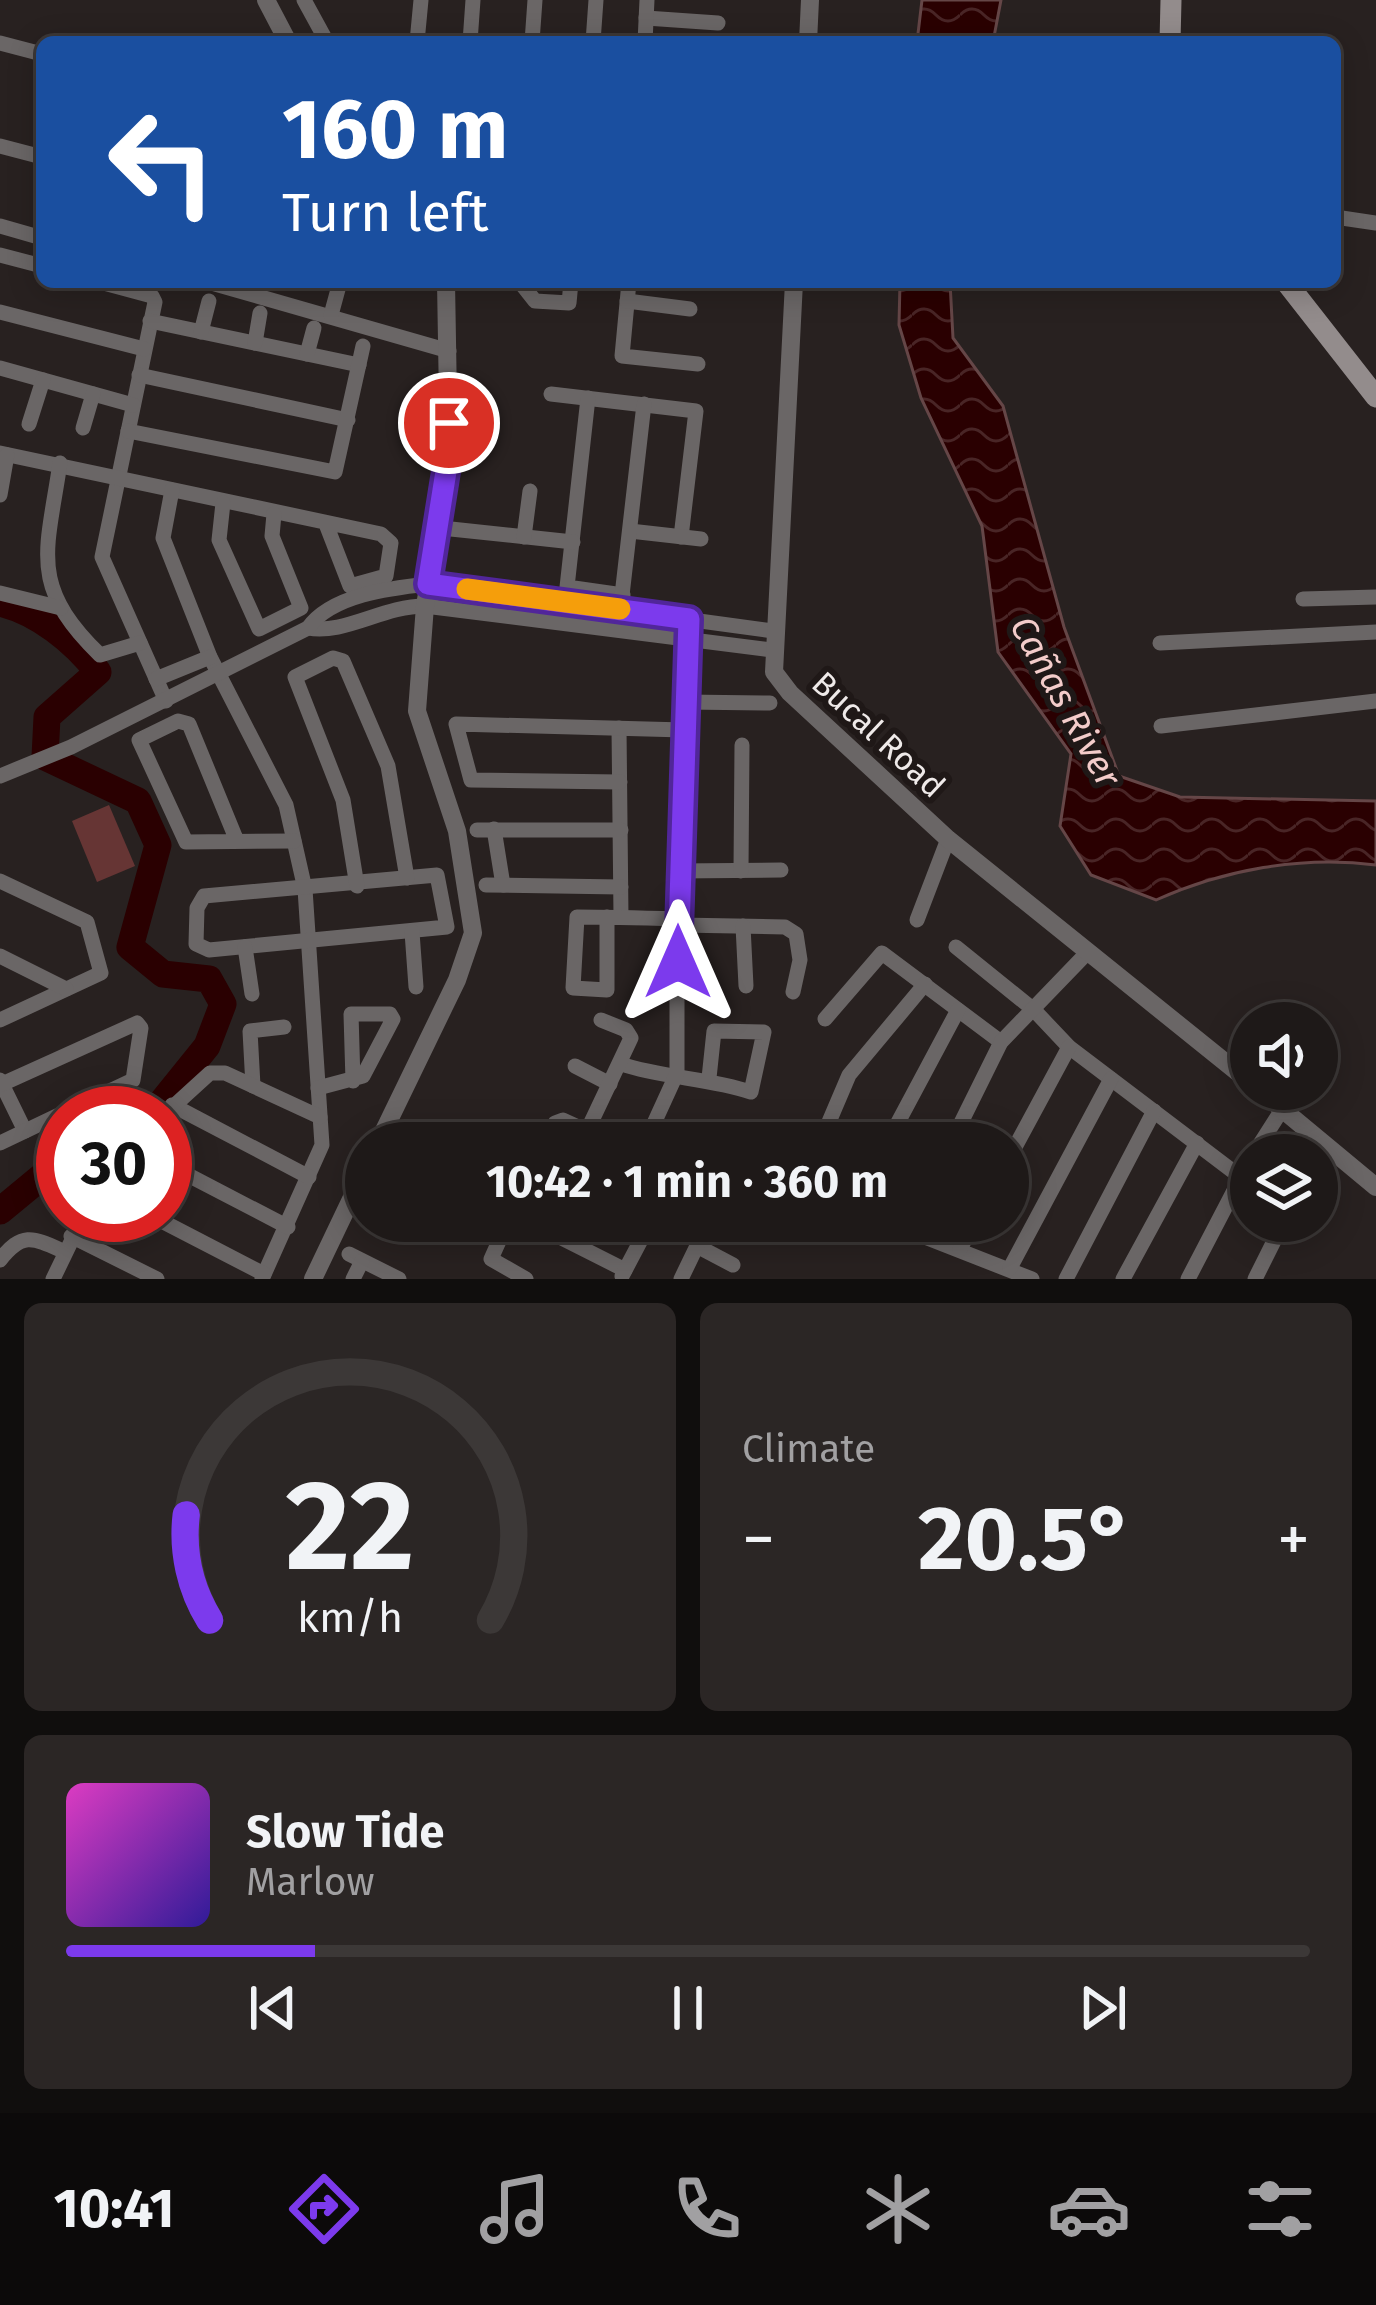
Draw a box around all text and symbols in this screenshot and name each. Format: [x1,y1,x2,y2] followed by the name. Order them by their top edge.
[282,79,508,180] text: 160 m
[84,84,240,240] icon: left
[282,181,489,245] text: Turn left
[398,372,500,474] pin
[416,390,482,456] icon: arrive
[1000,608,1131,796] water label: Cañas River
[804,663,953,806] street label: Bucal Road
[615,899,741,1025] position arrow
[1230,1002,1338,1242] map controls
[1230,1002,1338,1110] button: sound
[36,1086,192,1242] speed limit sign: 30
[1230,1134,1338,1242] button: layers
[486,1155,888,1209] text: 10:42 · 1 min · 360 m
[742,1426,875,1472] text: Climate
[285,1452,415,1602] text: 22
[918,1485,1134,1593] text: 20.5°
[742,1500,775,1579] text: −
[1277,1500,1310,1579] text: +
[297,1592,403,1643] text: km/h
[246,1805,444,1859] text: Slow Tide
[246,1859,375,1905] text: Marlow
[240,1975,306,2041] icon: previous
[655,1975,721,2041] icon: pause
[1070,1975,1136,2041] icon: next
[282,2167,366,2251] icon: directions
[473,2167,557,2251] icon: music
[665,2167,749,2251] icon: phone
[856,2167,940,2251] icon: climate
[1047,2167,1131,2251] icon: car
[1238,2167,1322,2251] icon: filters
[54,2177,175,2241] text: 10:41

